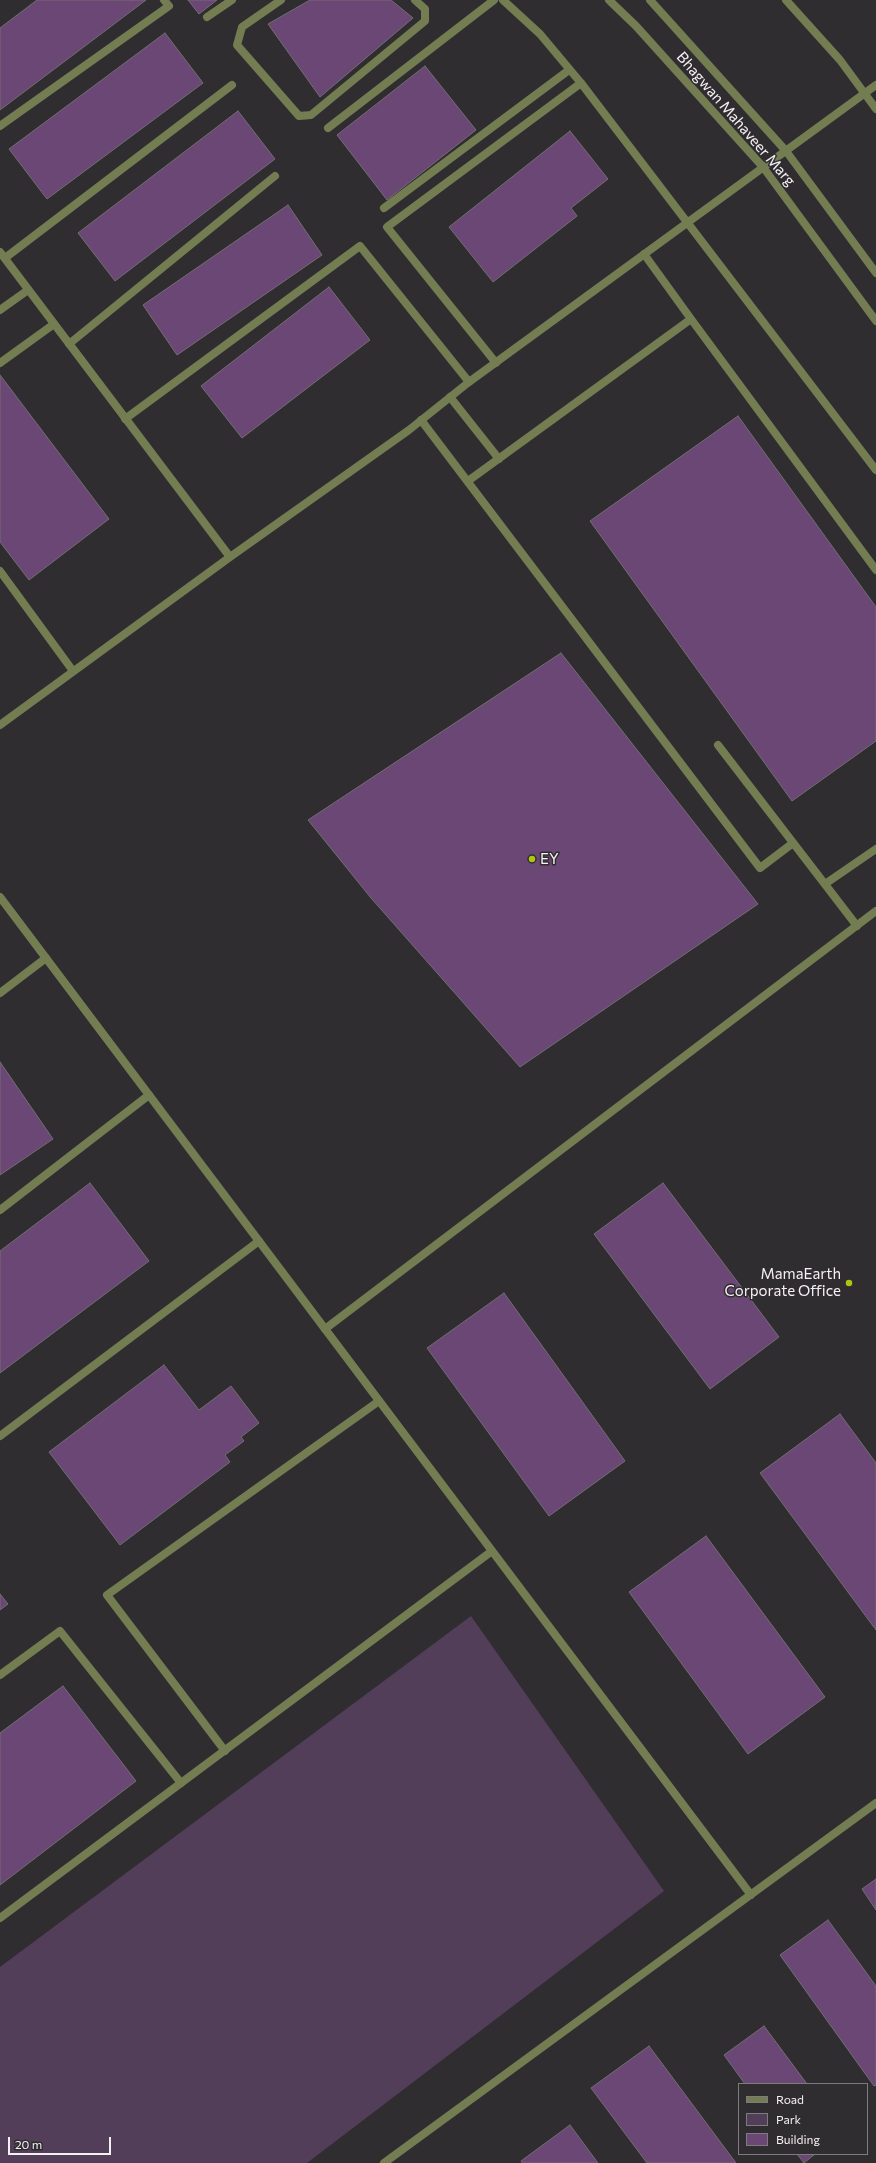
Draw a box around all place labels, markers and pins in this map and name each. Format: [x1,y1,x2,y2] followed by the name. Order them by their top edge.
[540,850,559,868] place label: EY
[527,854,537,864] marker: EY
[724,1265,841,1300] place label: MamaEarth Corporate Office
[844,1278,854,1288] marker: MamaEarth Corporate Office

